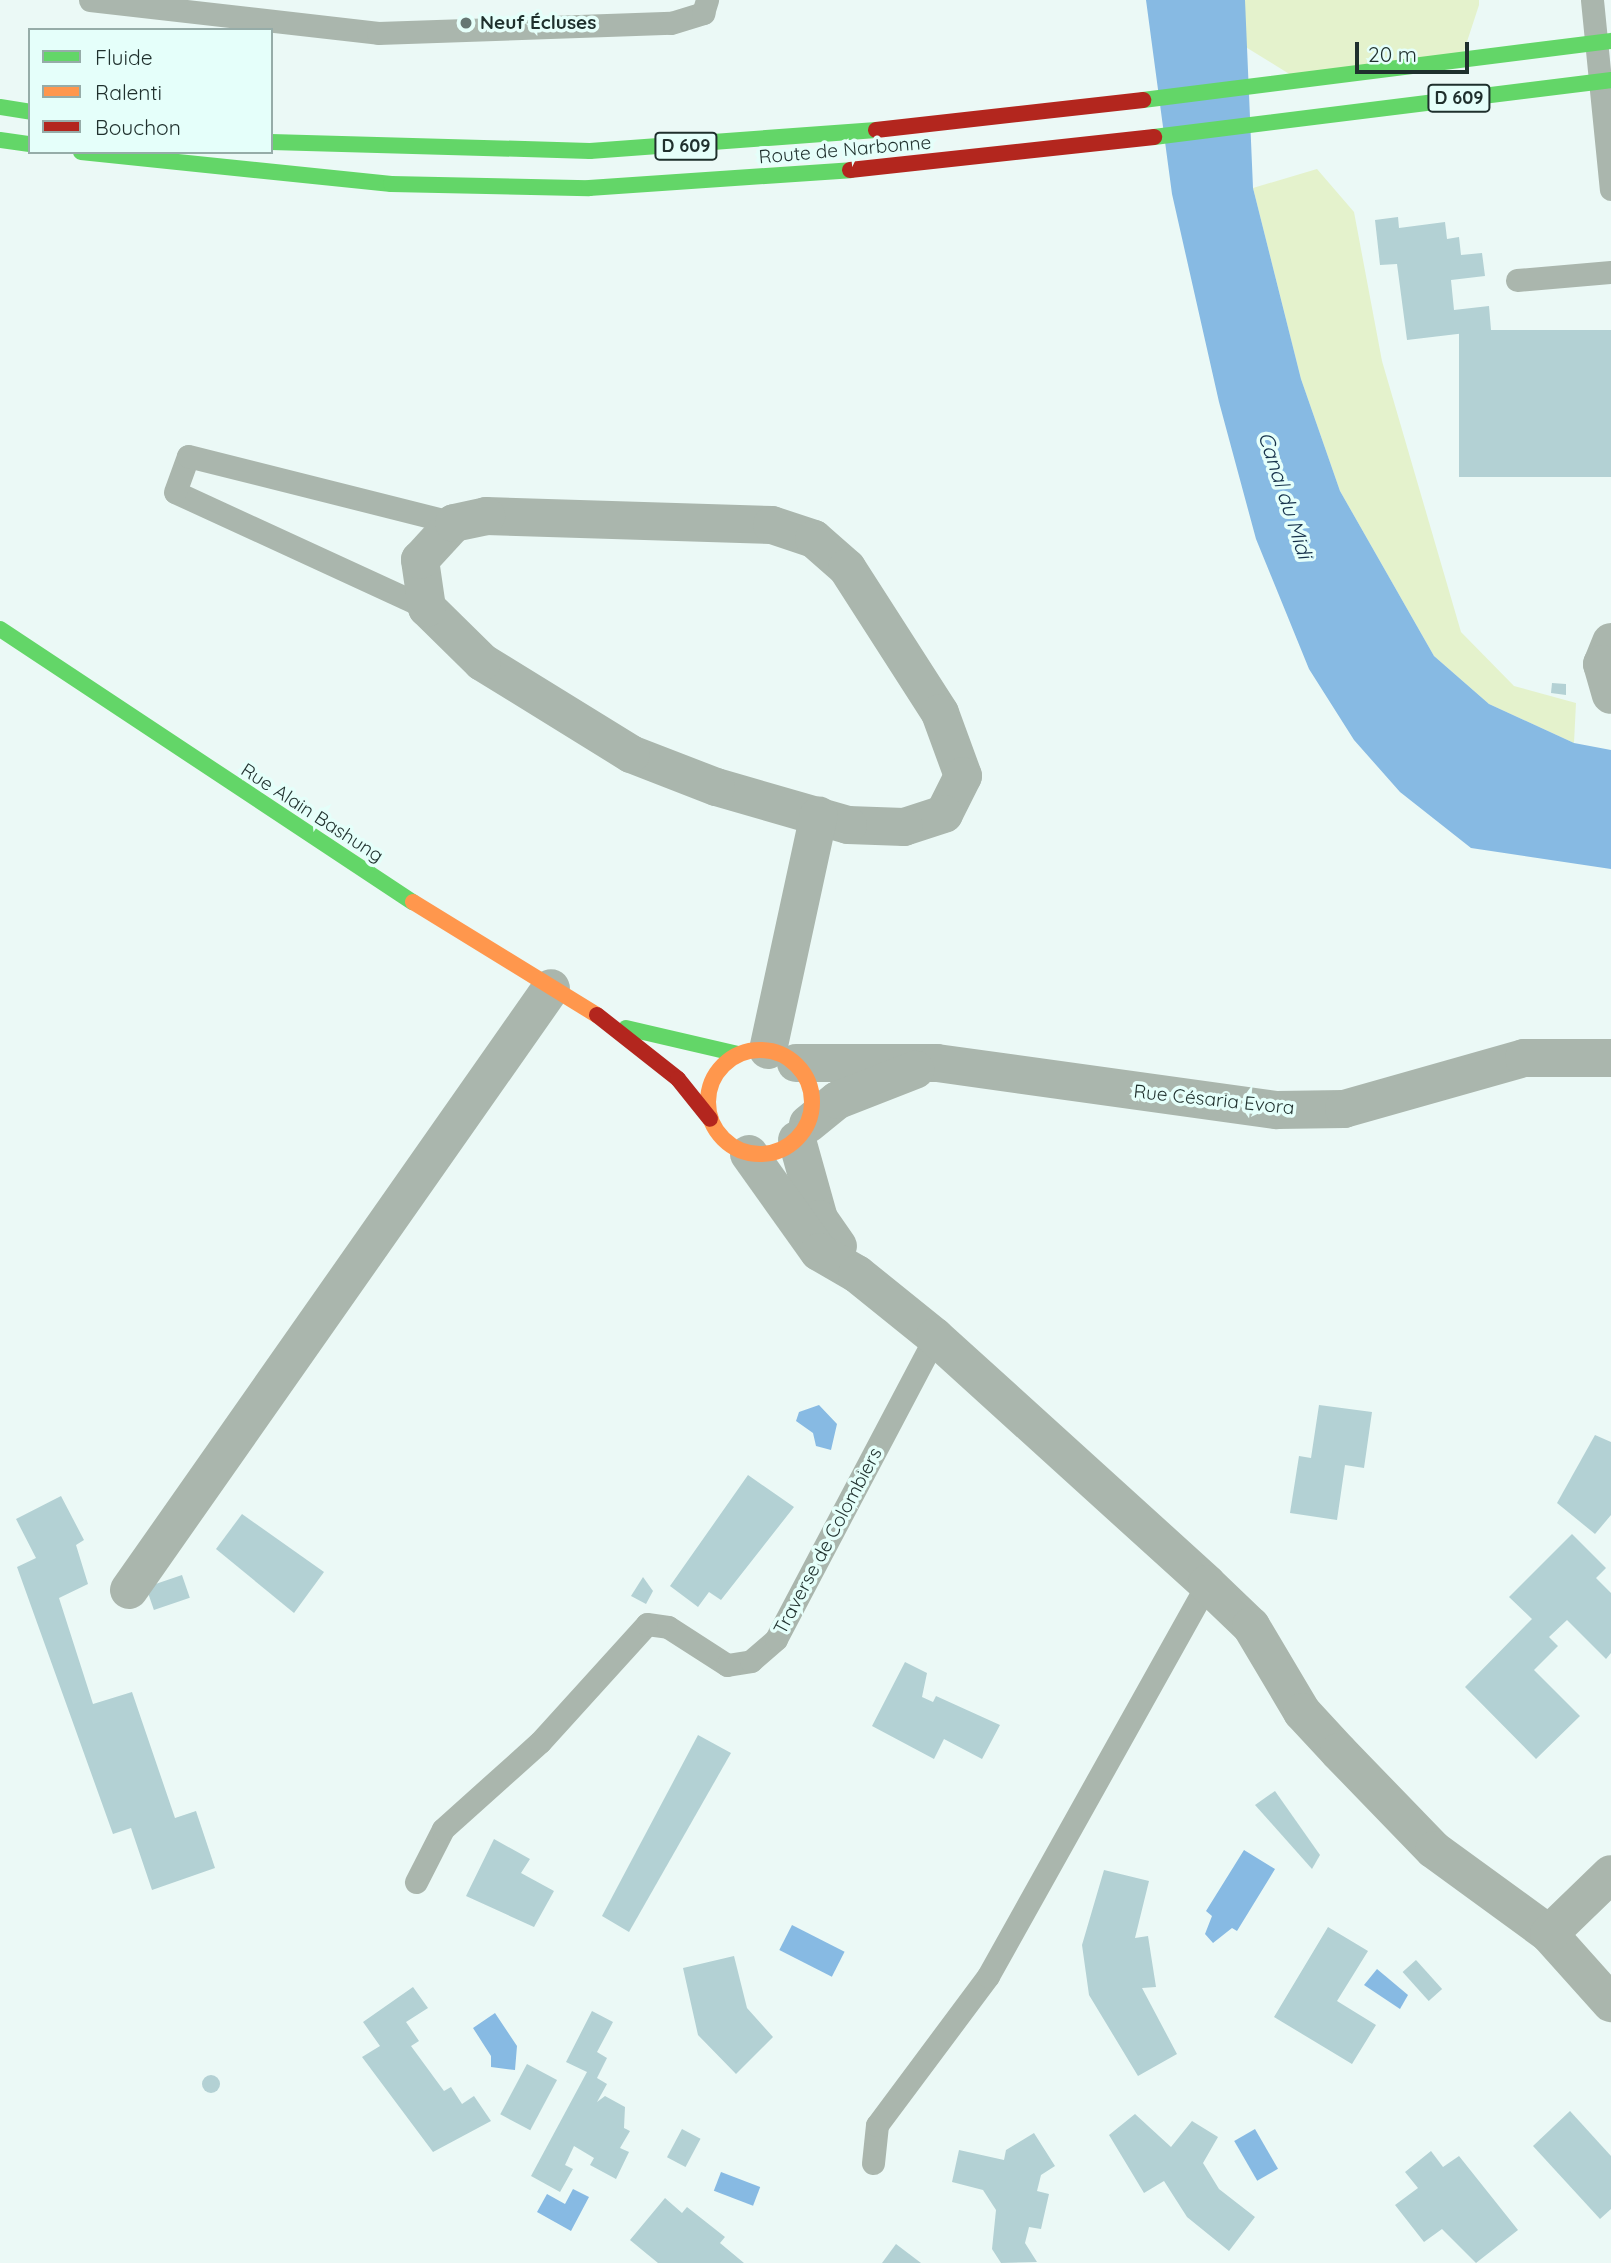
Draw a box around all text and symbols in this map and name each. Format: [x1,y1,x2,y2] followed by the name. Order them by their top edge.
[480,12,596,34] place label: Neuf Écluses
[458,15,474,31] marker: Neuf Écluses
[28,28,273,154] legend
[1359,28,1473,72] scale bar
[1368,41,1417,67] text: 20 m
[95,44,153,70] text: Fluide
[95,79,162,105] text: Ralenti
[1426,84,1492,113] road number: D 609
[95,114,181,140] text: Bouchon
[758,131,932,169] street label: Route de Narbonne
[653,132,719,160] road number: D 609
[1254,428,1318,562] water label: Canal du Midi
[237,759,387,867] street label: Rue Alain Bashung
[1132,1080,1296,1120] street label: Rue Césaria Evora
[769,1444,887,1638] street label: Traverse de Colombiers

